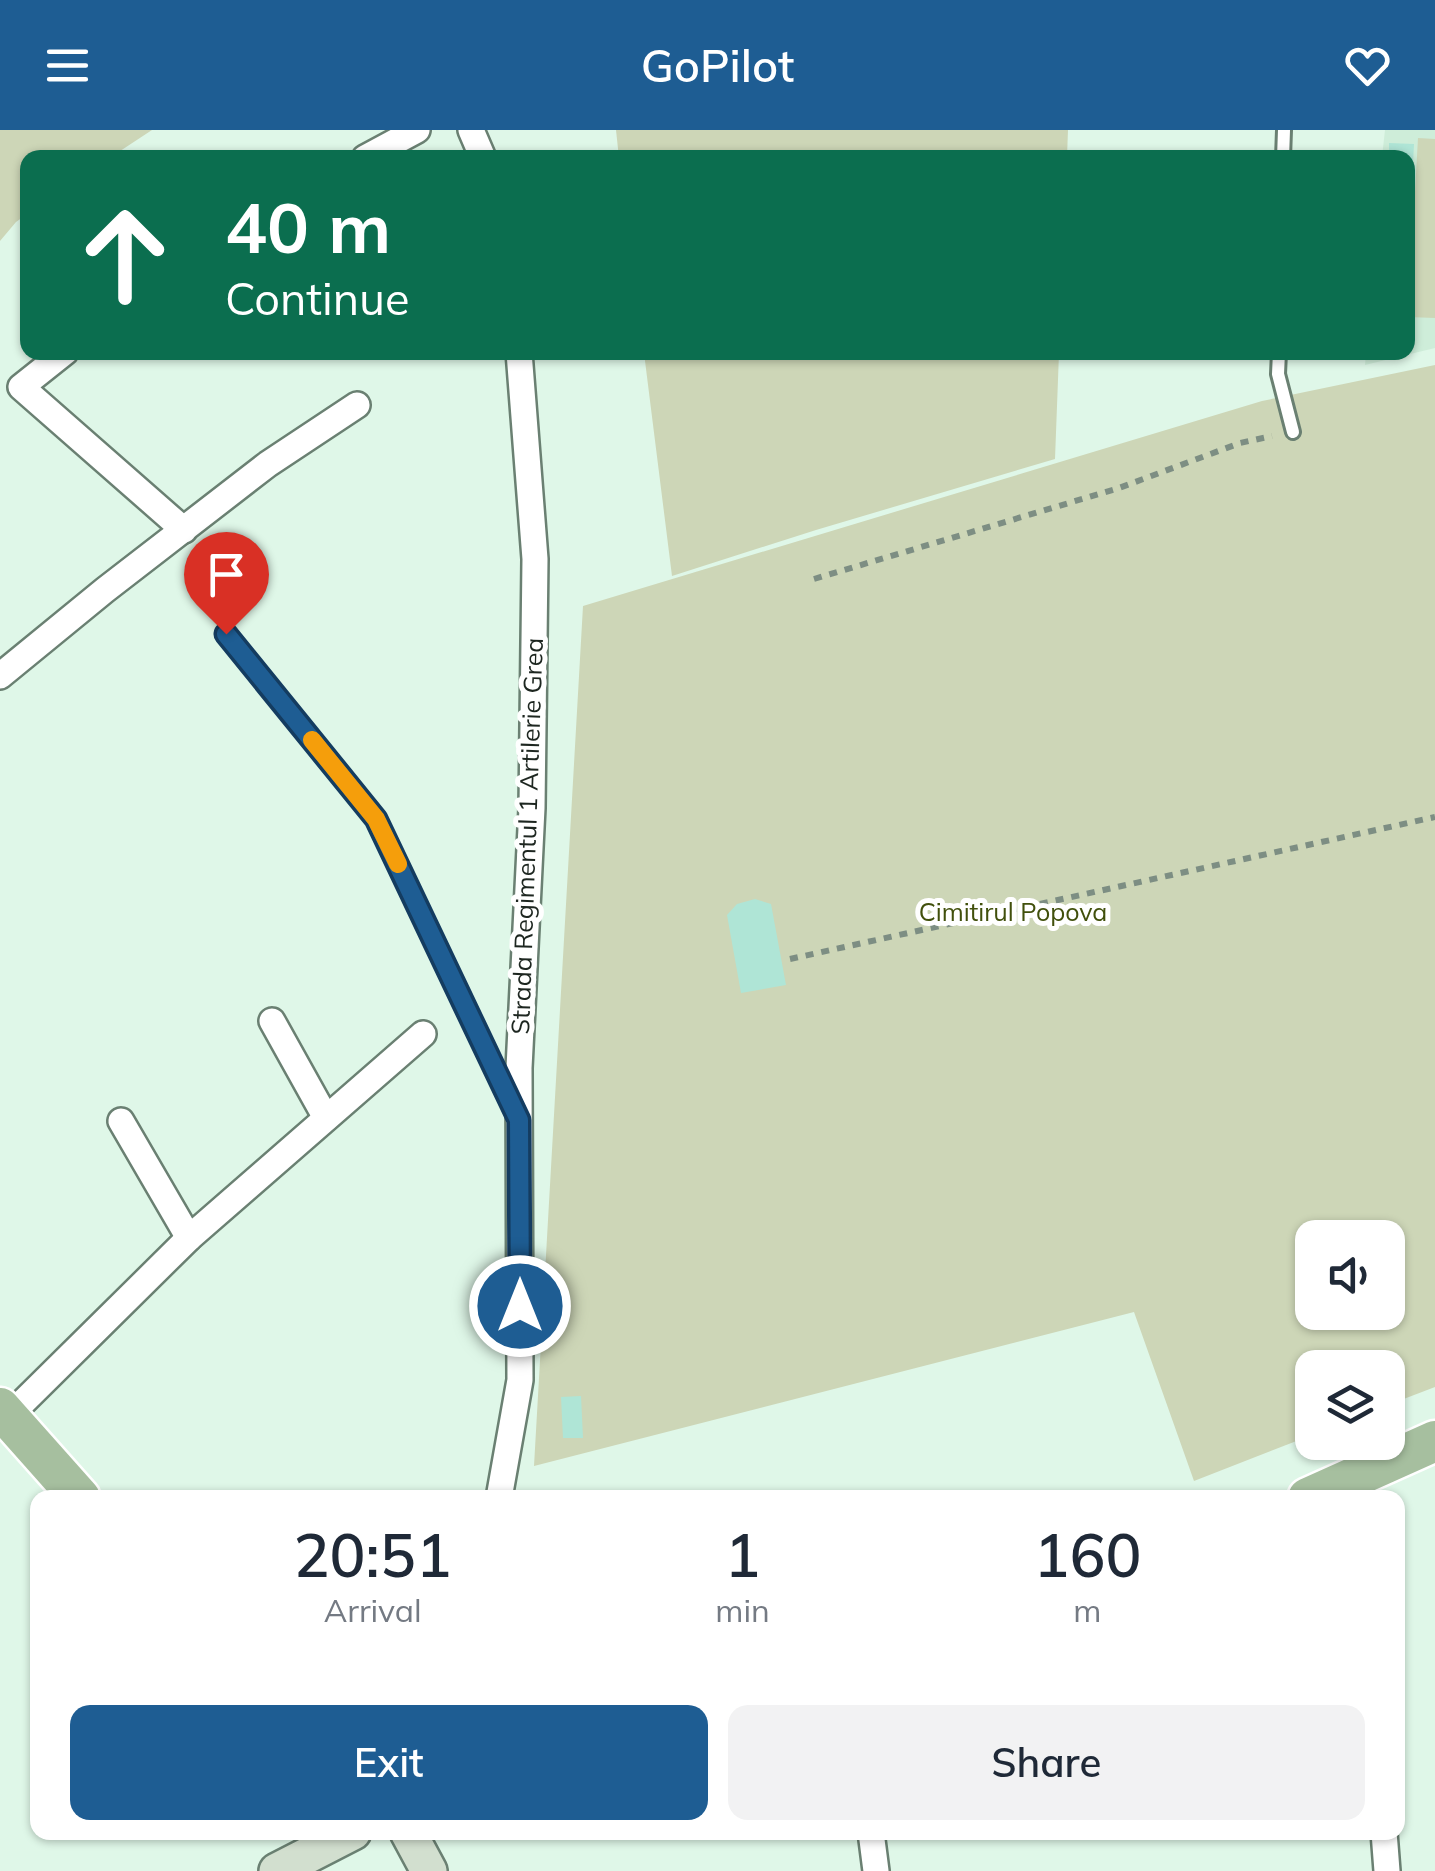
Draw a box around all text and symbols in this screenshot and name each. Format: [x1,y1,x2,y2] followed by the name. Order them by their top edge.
[641,37,794,93] text: GoPilot
[40,38,95,93] icon: menu
[1340,38,1395,93] icon: heart
[225,183,391,271] text: 40 m
[60,190,190,320] icon: ahead
[225,270,410,326] text: Continue
[184,532,269,635] pin
[199,547,254,602] icon: arrive
[504,637,549,1035] street label: Strada Regimentul 1 Artilerie Grea
[919,896,1107,927] park label: Cimitirul Popova
[1295,1220,1405,1460] map controls
[1295,1220,1405,1330] button: sound
[468,1254,572,1358] position arrow
[1295,1350,1405,1460] button: layers
[294,1517,452,1592] text: 20:51
[725,1517,761,1592] text: 1
[1033,1517,1141,1592] text: 160
[324,1590,422,1630] text: Arrival
[715,1590,770,1630] text: min
[1073,1590,1101,1630] text: m
[70,1705,708,1820] button: Exit
[728,1705,1365,1820] button: Share

